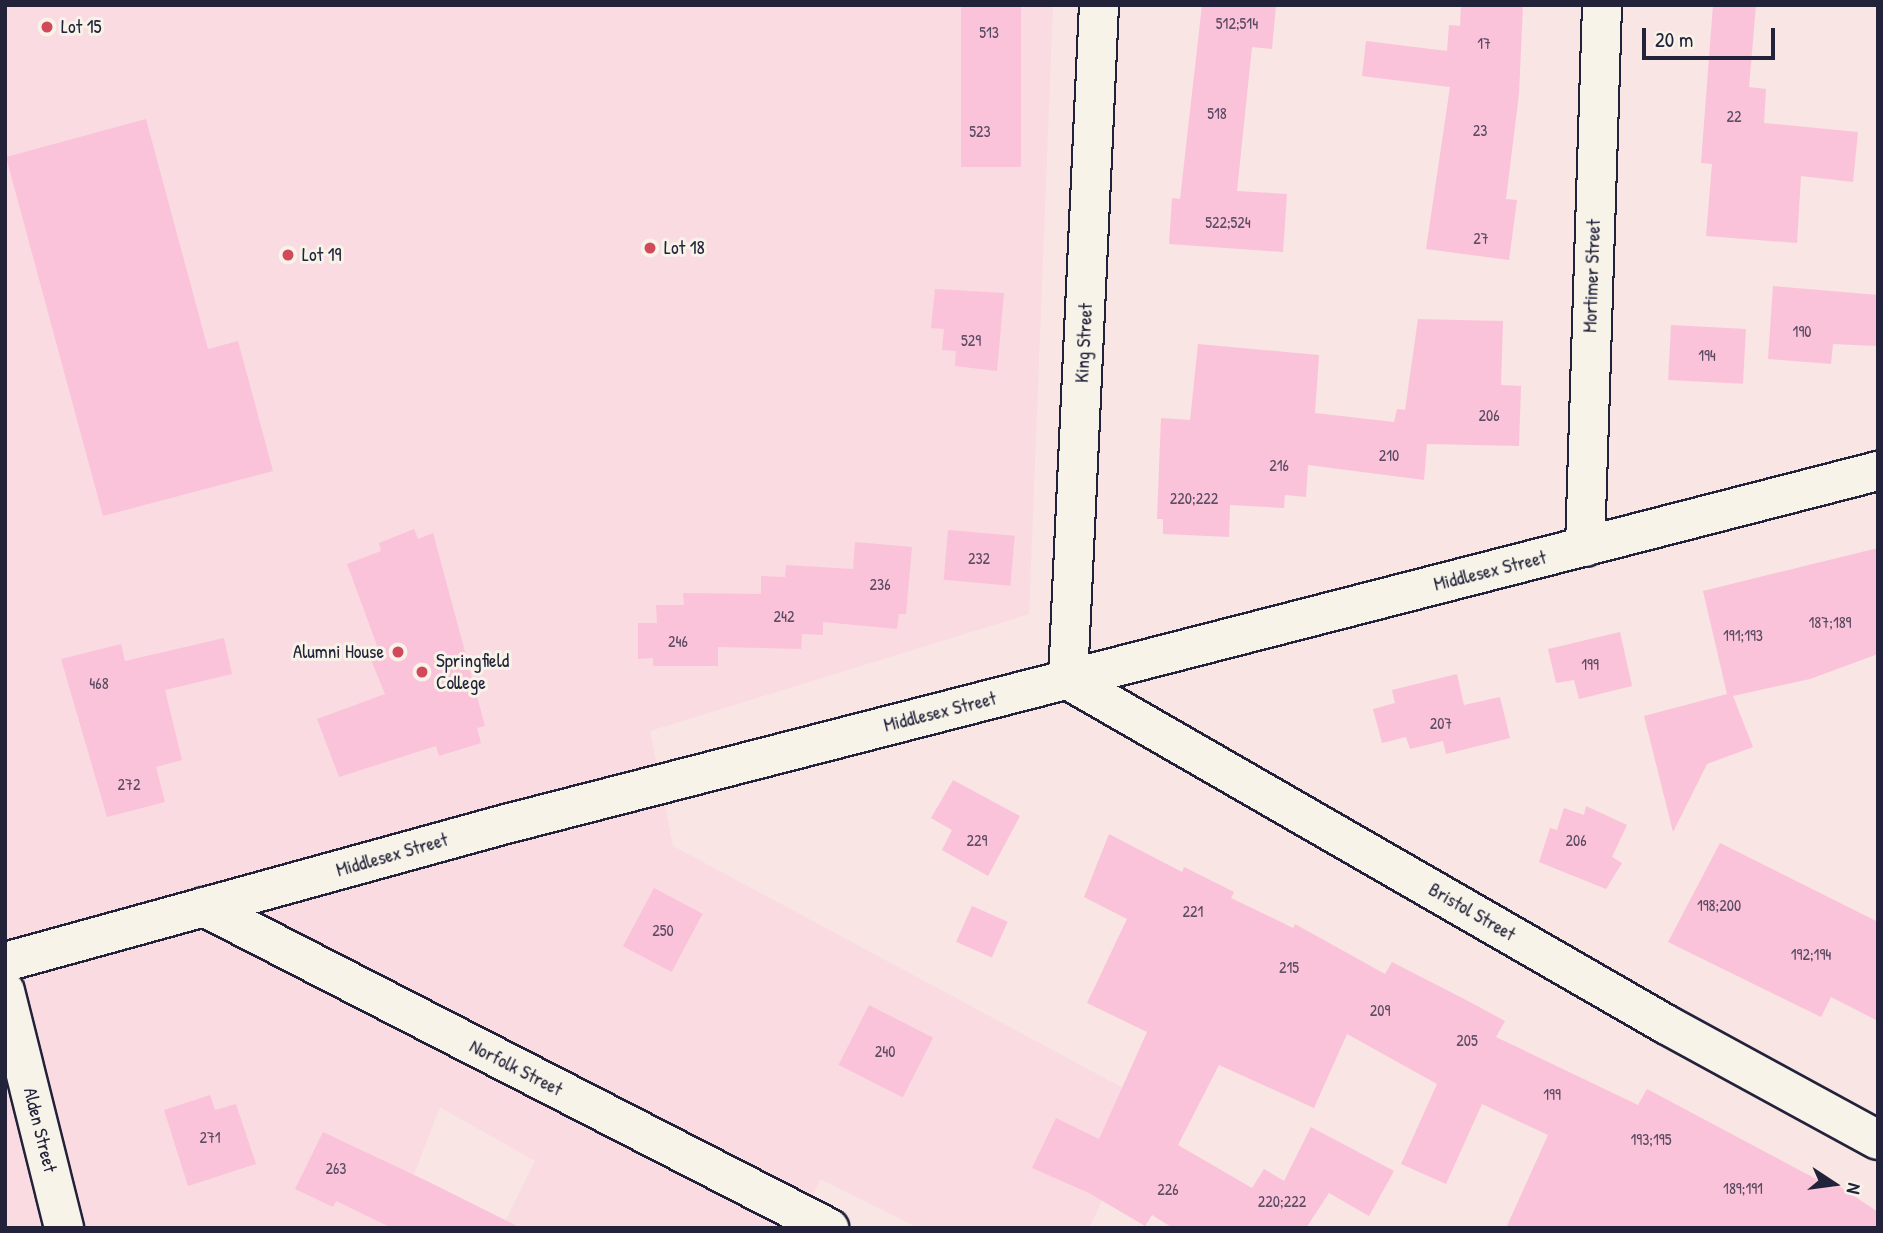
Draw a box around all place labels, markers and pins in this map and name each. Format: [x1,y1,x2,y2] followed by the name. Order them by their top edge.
[61,16,102,38] place label: Lot 15
[39,19,55,35] marker: Lot 15
[664,237,705,259] place label: Lot 18
[642,240,658,256] marker: Lot 18
[302,244,342,266] place label: Lot 19
[280,247,296,263] marker: Lot 19
[293,641,384,663] place label: Alumni House
[390,644,406,660] marker: Alumni House
[436,650,509,694] place label: Springfield College
[414,664,430,680] marker: Springfield College

